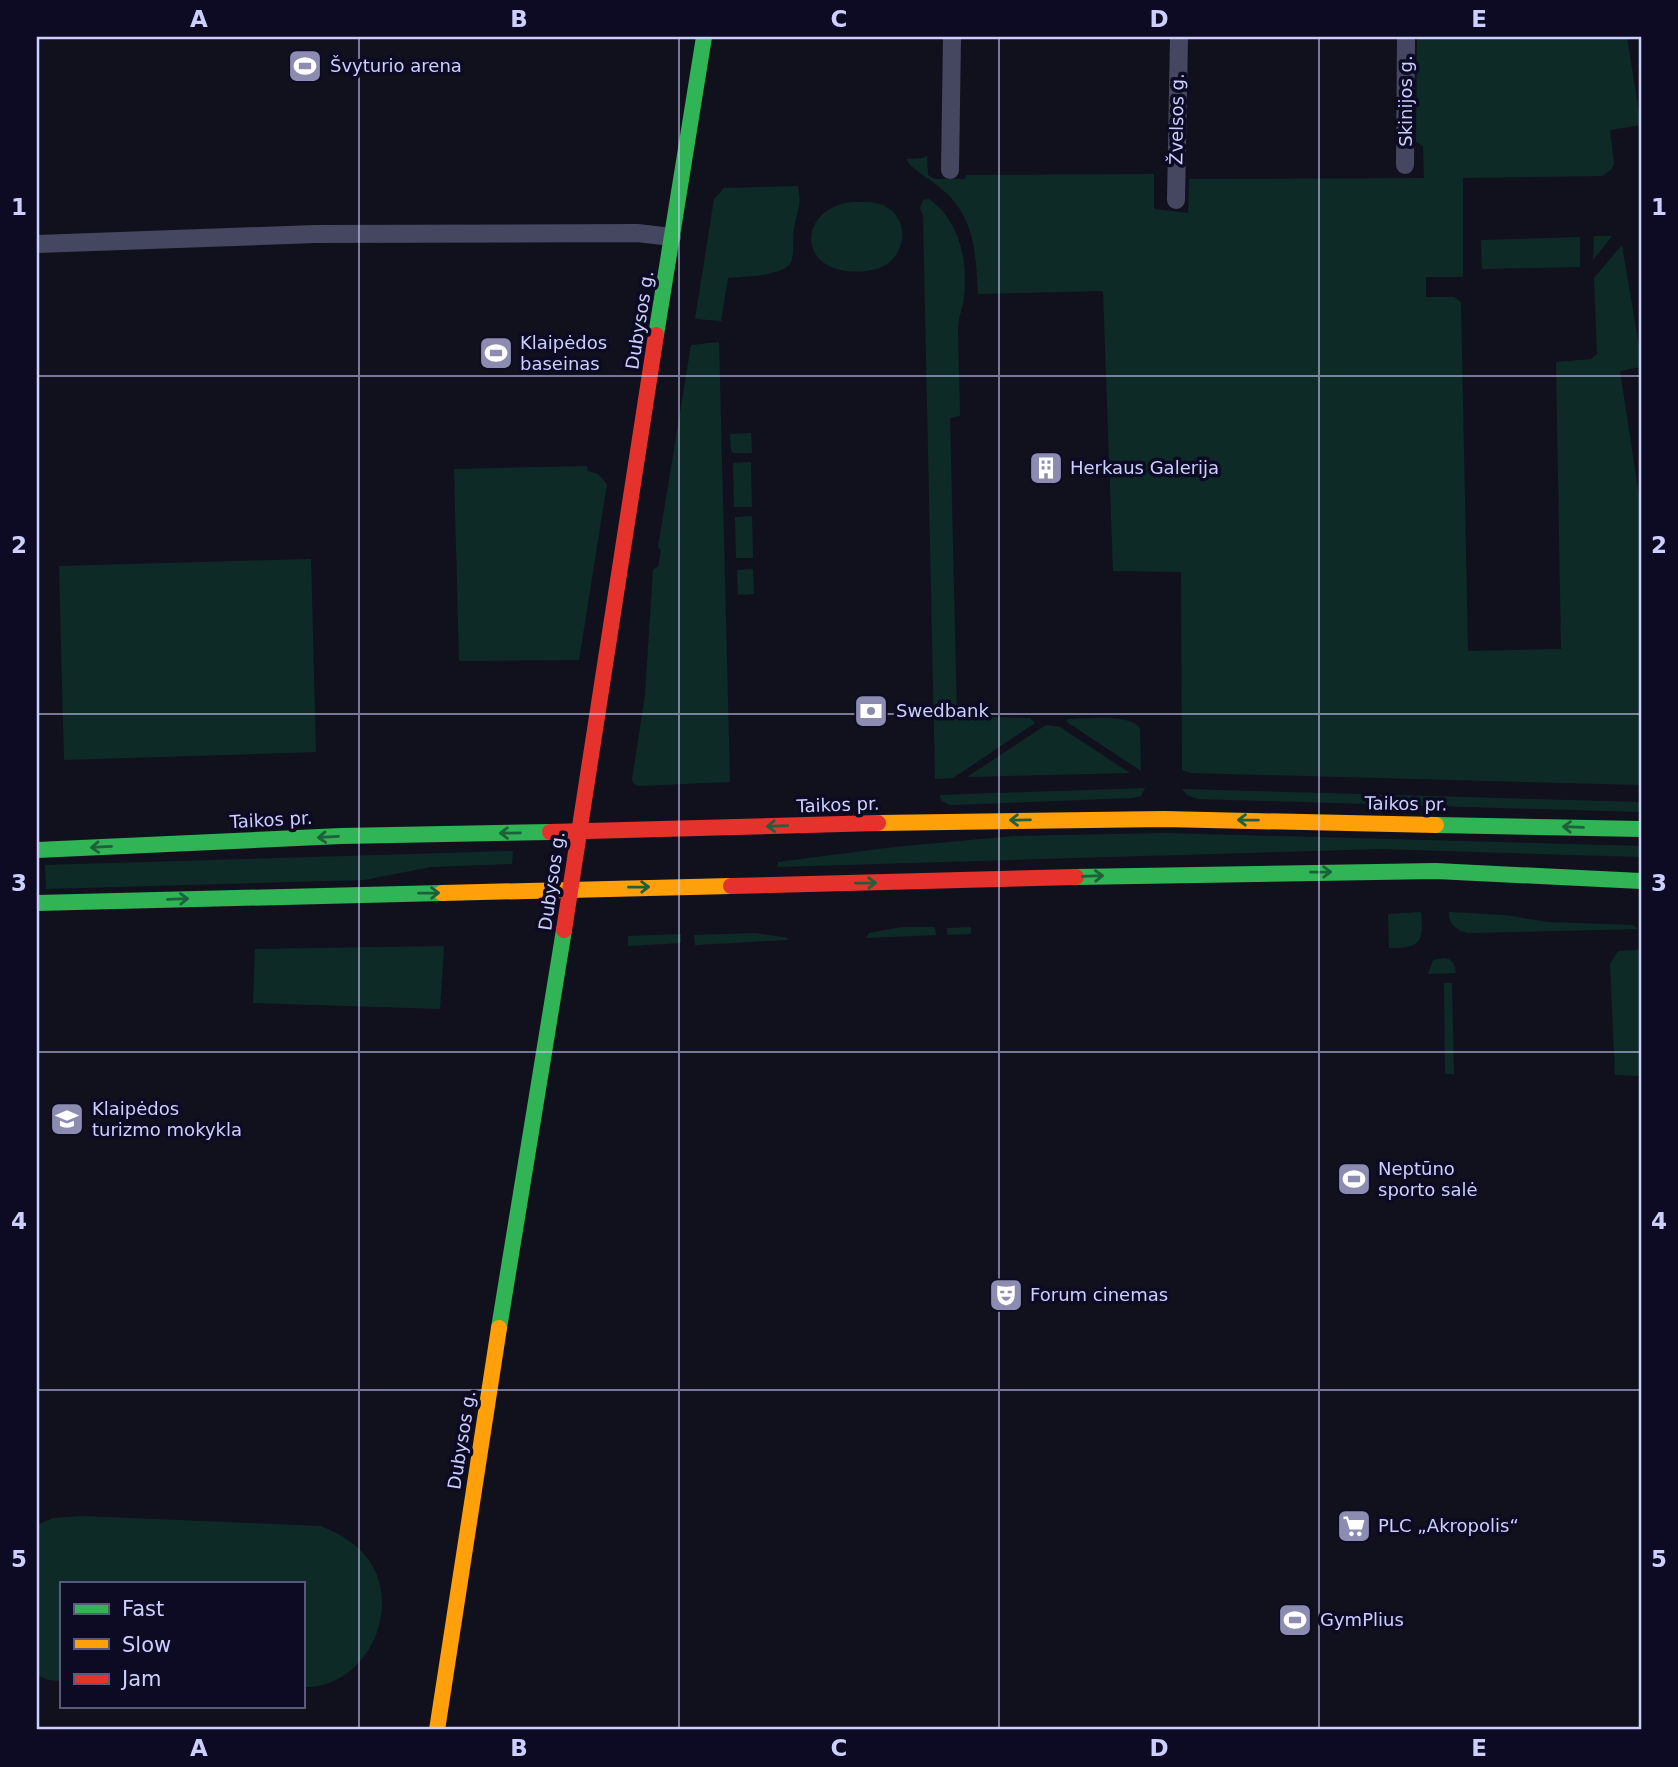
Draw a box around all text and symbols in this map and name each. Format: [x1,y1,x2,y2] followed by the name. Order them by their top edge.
[190,6,208,32] text: A
[510,6,528,32] text: B
[831,6,847,32] text: C
[1149,6,1169,32] text: D
[1471,6,1487,32] text: E
[286,47,324,85] sports icon: Švyturio arena
[330,55,462,76] place label: Švyturio arena
[1395,55,1416,147] street label: Skinijos g.
[1165,73,1188,165] street label: Žvelsos g.
[11,194,27,220] text: 1
[1651,194,1667,220] text: 1
[621,269,658,371] street label: Dubysos g.
[520,332,607,374] place label: Klaipėdos baseinas
[477,334,515,372] sports icon: Klaipėdos baseinas
[1027,449,1065,487] building icon: Herkaus Galerija
[1070,457,1219,478] place label: Herkaus Galerija
[11,532,27,558] text: 2
[1651,532,1667,558] text: 2
[852,692,890,730] bank icon: Swedbank
[896,700,990,721] place label: Swedbank
[1363,792,1448,815] street label: Taikos pr.
[795,793,880,816] street label: Taikos pr.
[228,807,313,832] street label: Taikos pr.
[1236,813,1259,827] one-way arrow
[1009,814,1032,827] one-way arrow
[765,820,788,833] one-way arrow
[1562,821,1585,834] one-way arrow
[499,826,522,840] one-way arrow
[317,830,340,843] one-way arrow
[534,830,569,932] street label: Dubysos g.
[90,841,113,854] one-way arrow
[1309,865,1332,879] one-way arrow
[11,870,27,896] text: 3
[1082,870,1105,883] one-way arrow
[1651,870,1667,896] text: 3
[854,876,877,889] one-way arrow
[627,881,650,894] one-way arrow
[417,886,440,899] one-way arrow
[167,893,190,906] one-way arrow
[92,1098,242,1140] place label: Klaipėdos turizmo mokykla
[48,1100,86,1138] school or university icon: Klaipėdos turizmo mokykla
[1378,1158,1478,1200] place label: Neptūno sporto salė
[1335,1160,1373,1198] sports icon: Neptūno sporto salė
[11,1208,27,1234] text: 4
[1651,1208,1667,1234] text: 4
[987,1276,1025,1314] theatre icon: Forum cinemas
[1030,1284,1168,1305] place label: Forum cinemas
[443,1389,480,1491] street label: Dubysos g.
[1335,1507,1373,1545] supermarket icon: PLC „Akropolis“
[1378,1515,1519,1536] place label: PLC „Akropolis“
[11,1546,27,1572] text: 5
[1651,1546,1667,1572] text: 5
[60,1582,304,1708] legend
[122,1597,164,1621] text: Fast
[1276,1601,1314,1639] sports icon: GymPlius
[1320,1609,1404,1630] place label: GymPlius
[122,1633,171,1657] text: Slow
[120,1667,162,1691] text: Jam
[190,1735,208,1761] text: A
[510,1735,528,1761] text: B
[831,1735,847,1761] text: C
[1149,1735,1169,1761] text: D
[1471,1735,1487,1761] text: E

